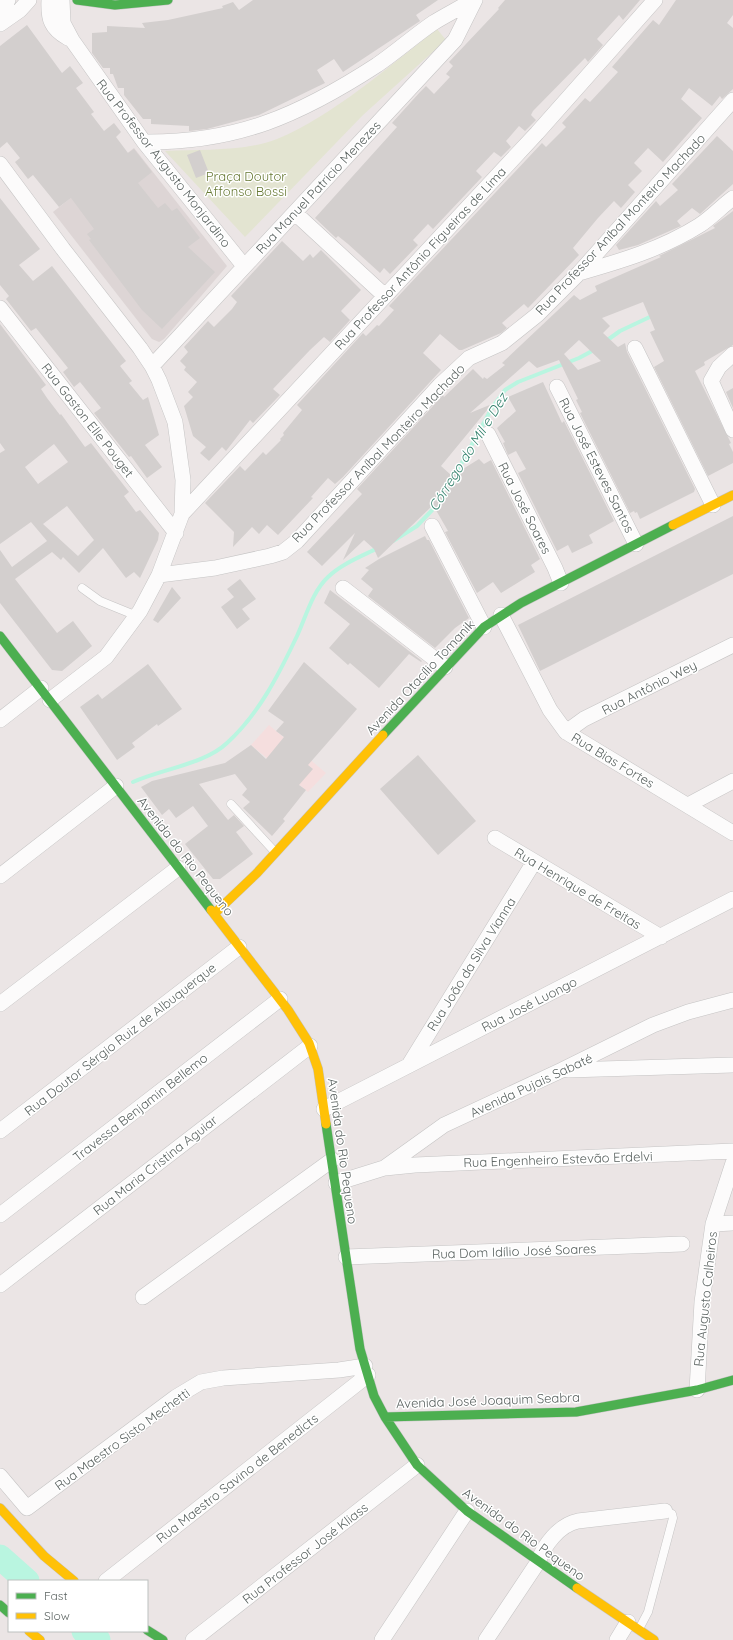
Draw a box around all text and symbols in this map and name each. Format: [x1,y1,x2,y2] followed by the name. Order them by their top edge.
[93,76,235,250] street label: Rua Professor Augusto Monjardino
[252,117,384,257] street label: Rua Manuel Patricio Menezes
[532,130,708,318] street label: Rua Professor Aníbal Monteiro Machado
[331,163,509,353] street label: Rua Professor Antônio Figueiras de Lima
[205,168,287,199] park label: Praça Doutor Affonso Bossi
[38,360,138,480] street label: Rua Gaston Elle Pouget
[288,360,468,546] street label: Rua Professor Aníbal Monteiro Machado
[424,389,512,514] water label: Córrego do Mil e Dez
[556,395,638,535] street label: Rua José Esteves Santos
[495,459,555,557] street label: Rua José Soares
[362,616,478,738] street label: Avenida Otacílio Tomanik
[599,656,699,718] street label: Rua Antônio Wey
[569,729,657,791] street label: Rua Bias Fortes
[134,793,238,919] street label: Avenida do Rio Pequeno
[512,844,644,932] street label: Rua Henrique de Freitas
[423,894,519,1034] street label: Rua João da Silva Vianna
[21,959,219,1119] street label: Rua Doutor Sérgio Ruiz de Albuquerque
[479,973,580,1035] street label: Rua José Luongo
[69,1049,211,1165] street label: Travessa Benjamin Bellemo
[467,1050,595,1120] street label: Avenida Pujais Sabaté
[325,1077,361,1225] street label: Avenida do Rio Pequeno
[90,1112,220,1218] street label: Rua Maria Cristina Aguiar
[463,1148,653,1170] street label: Rua Engenheiro Estevão Erdelvi
[690,1231,720,1367] street label: Rua Augusto Calheiros
[431,1240,597,1262] street label: Rua Dom Idílio José Soares
[51,1385,193,1493] street label: Rua Maestro Sisto Mechetti
[396,1389,580,1411] street label: Avenida José Joaquim Seabra
[153,1410,321,1546] street label: Rua Maestro Savino de Benedicts
[460,1484,588,1584] street label: Avenida do Rio Pequeno
[239,1499,371,1607] street label: Rua Professor José Kliass
[8,1580,148,1632] legend
[44,1588,68,1603] text: Fast
[44,1608,70,1623] text: Slow

